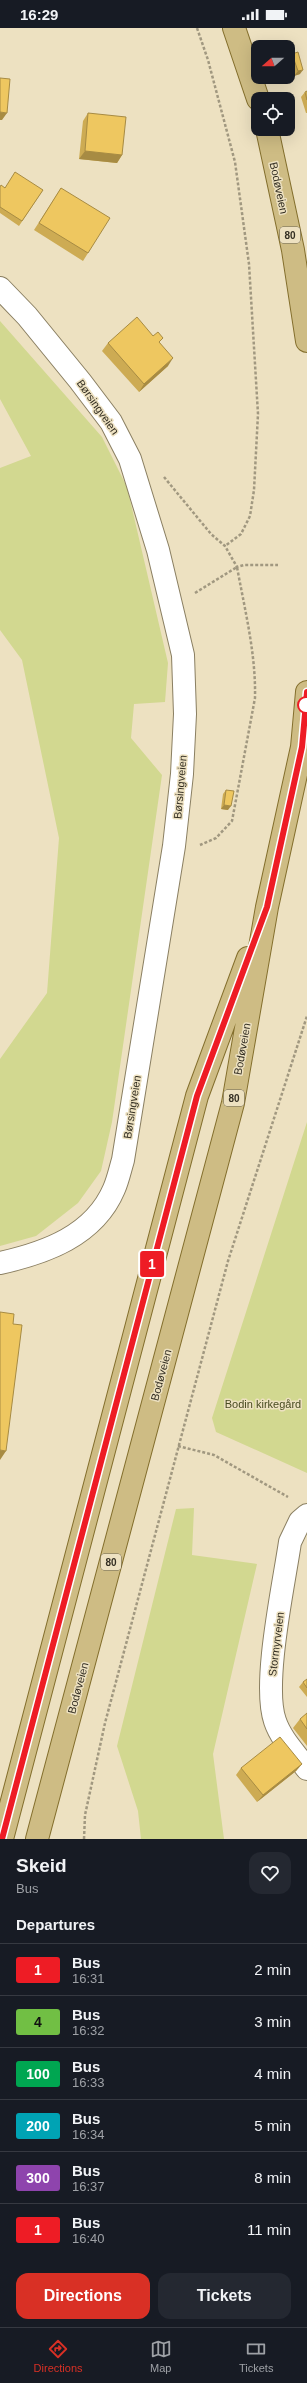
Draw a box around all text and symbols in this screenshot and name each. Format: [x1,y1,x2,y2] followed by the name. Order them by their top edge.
[20,6,58,23] text: 16:29
[251,40,295,84] north arrow
[251,40,295,136] map controls
[251,92,295,136] button: locate
[268,161,290,215] street label: Bodøveien
[280,227,300,243] road number: 80
[75,377,121,437] street label: Børsingveien
[297,696,307,714] unlabelled marker
[171,754,189,820] street label: Børsingveien
[232,1022,252,1076] street label: Bodøveien
[121,1074,143,1140] street label: Børsingveien
[224,1090,244,1106] road number: 80
[139,1251,165,1277] line badge: 1
[148,1256,156,1272] text: 1
[148,1348,174,1402] street label: Bodøveien
[225,1398,301,1410] park label: Bodin kirkegård
[101,1554,121,1570] road number: 80
[266,1611,286,1677] street label: Stormyrveien
[65,1661,91,1715] street label: Bodøveien
[249,1852,291,1894] button: heart
[16,1855,67,1876] text: Skeid
[16,1881,38,1896] text: Bus
[16,1916,95,1933] text: Departures
[72,1954,100,1971] text: Bus
[254,1961,291,1978] text: 2 min
[34,1962,42,1978] text: 1
[72,1971,105,1986] text: 16:31
[72,2006,100,2023] text: Bus
[254,2013,291,2030] text: 3 min
[34,2014,42,2030] text: 4
[72,2023,105,2038] text: 16:32
[72,2058,100,2075] text: Bus
[254,2065,291,2082] text: 4 min
[26,2066,50,2082] text: 100
[72,2075,105,2090] text: 16:33
[72,2110,100,2127] text: Bus
[254,2117,291,2134] text: 5 min
[26,2118,50,2134] text: 200
[72,2127,105,2142] text: 16:34
[72,2162,100,2179] text: Bus
[254,2169,291,2186] text: 8 min
[26,2170,50,2186] text: 300
[72,2179,105,2194] text: 16:37
[72,2214,100,2231] text: Bus
[247,2221,291,2238] text: 11 min
[34,2222,42,2238] text: 1
[72,2231,105,2246] text: 16:40
[16,2273,150,2319] button: Directions
[158,2273,291,2319] button: Tickets
[34,2338,83,2374] tab: Directions
[150,2338,172,2374] tab: Map
[239,2338,273,2374] tab: Tickets

